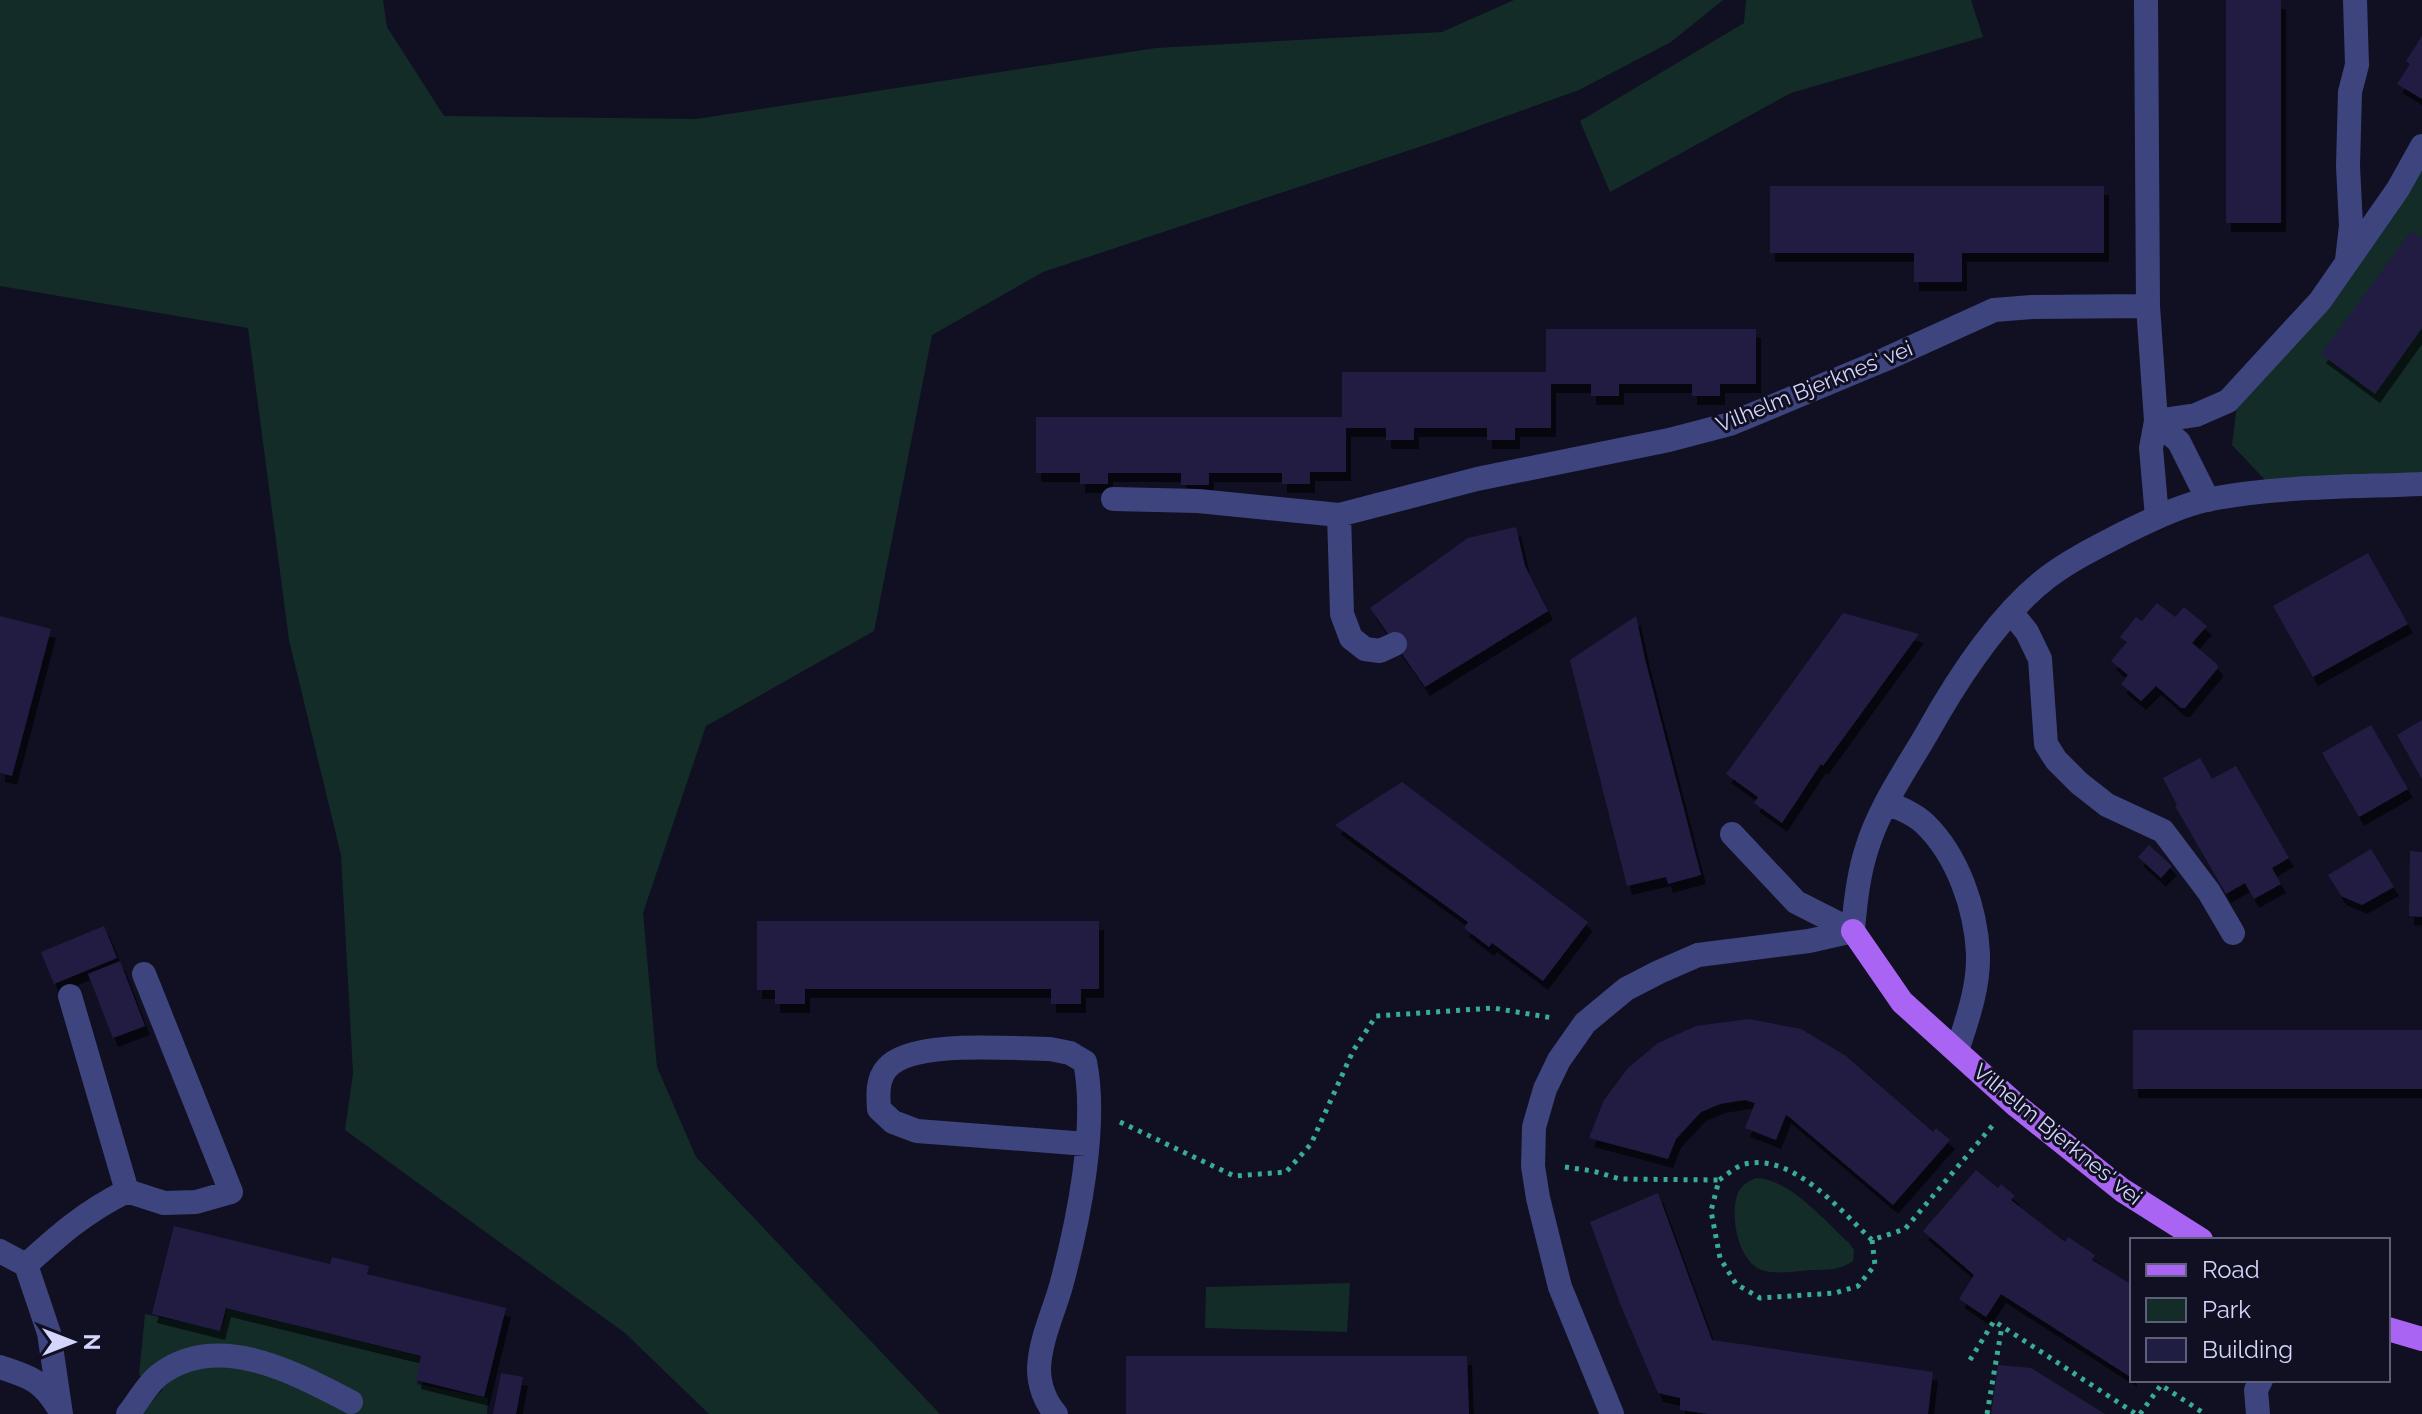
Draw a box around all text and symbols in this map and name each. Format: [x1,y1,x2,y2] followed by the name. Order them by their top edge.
[1712,335,1916,437] street label: Vilhelm Bjerknes' vei
[1968,1058,2148,1210] street label: Vilhelm Bjerknes' vei
[2130,1238,2390,1382] legend
[2202,1255,2260,1284] text: Road
[2202,1295,2251,1324] text: Park
[32,1302,112,1382] north arrow
[79,1334,105,1350] text: N
[2202,1335,2293,1364] text: Building

